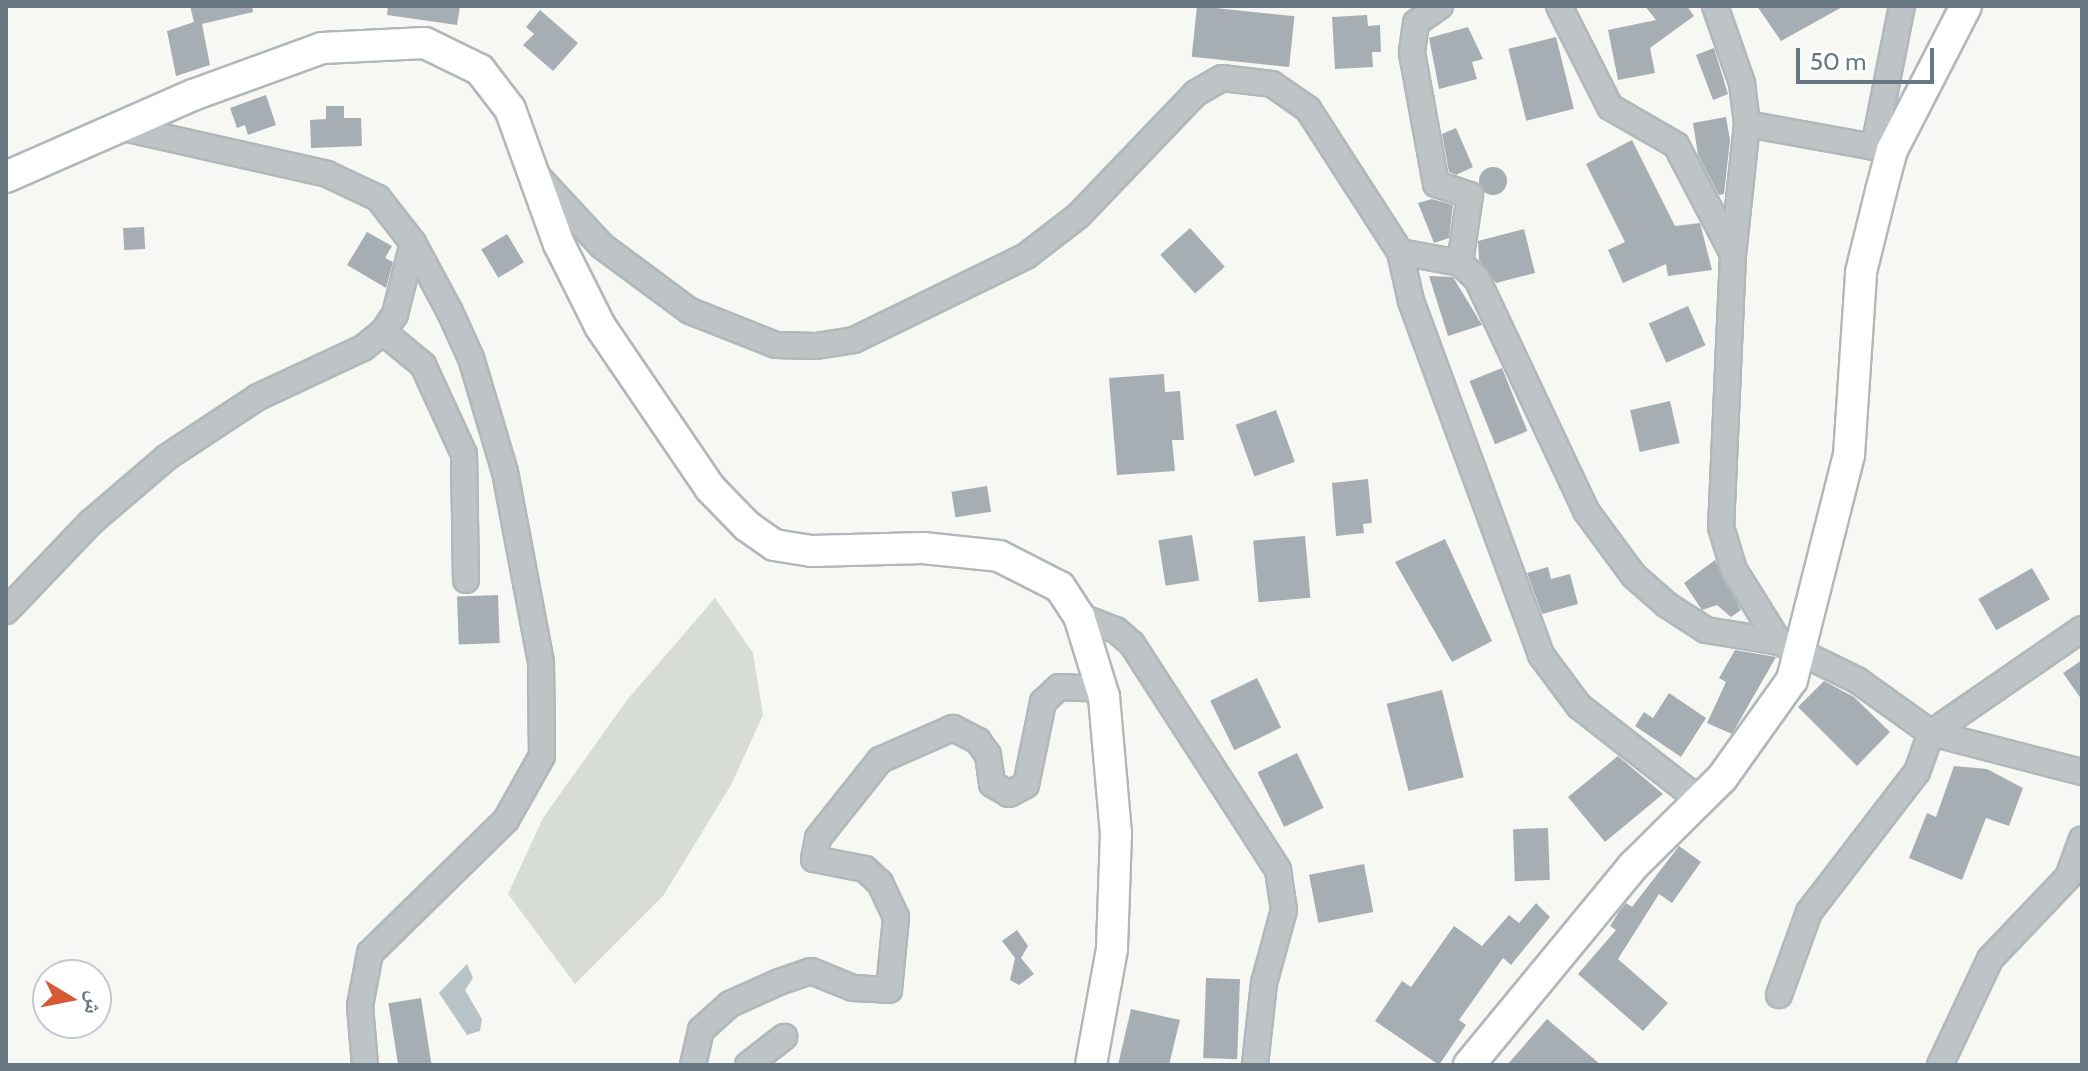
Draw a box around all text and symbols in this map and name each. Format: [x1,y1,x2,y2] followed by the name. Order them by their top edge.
[1800,32,1938,82] scale bar
[1810,47,1866,76] text: 50 m
[32,959,112,1039] north arrow
[79,989,109,1017] text: ش

